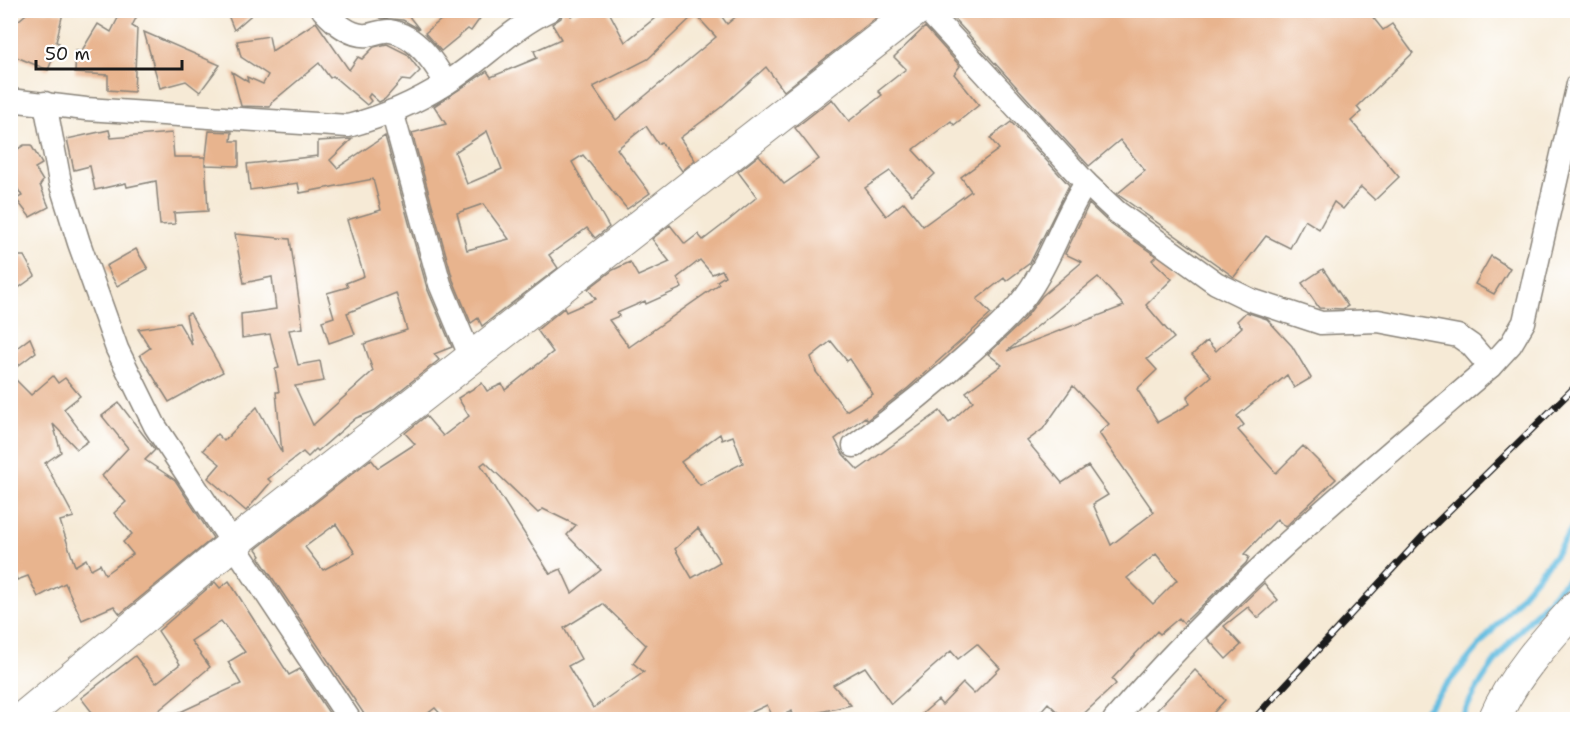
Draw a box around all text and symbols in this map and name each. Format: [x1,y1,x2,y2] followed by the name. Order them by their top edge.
[36,33,182,71] scale bar
[45,42,90,66] text: 50 m

